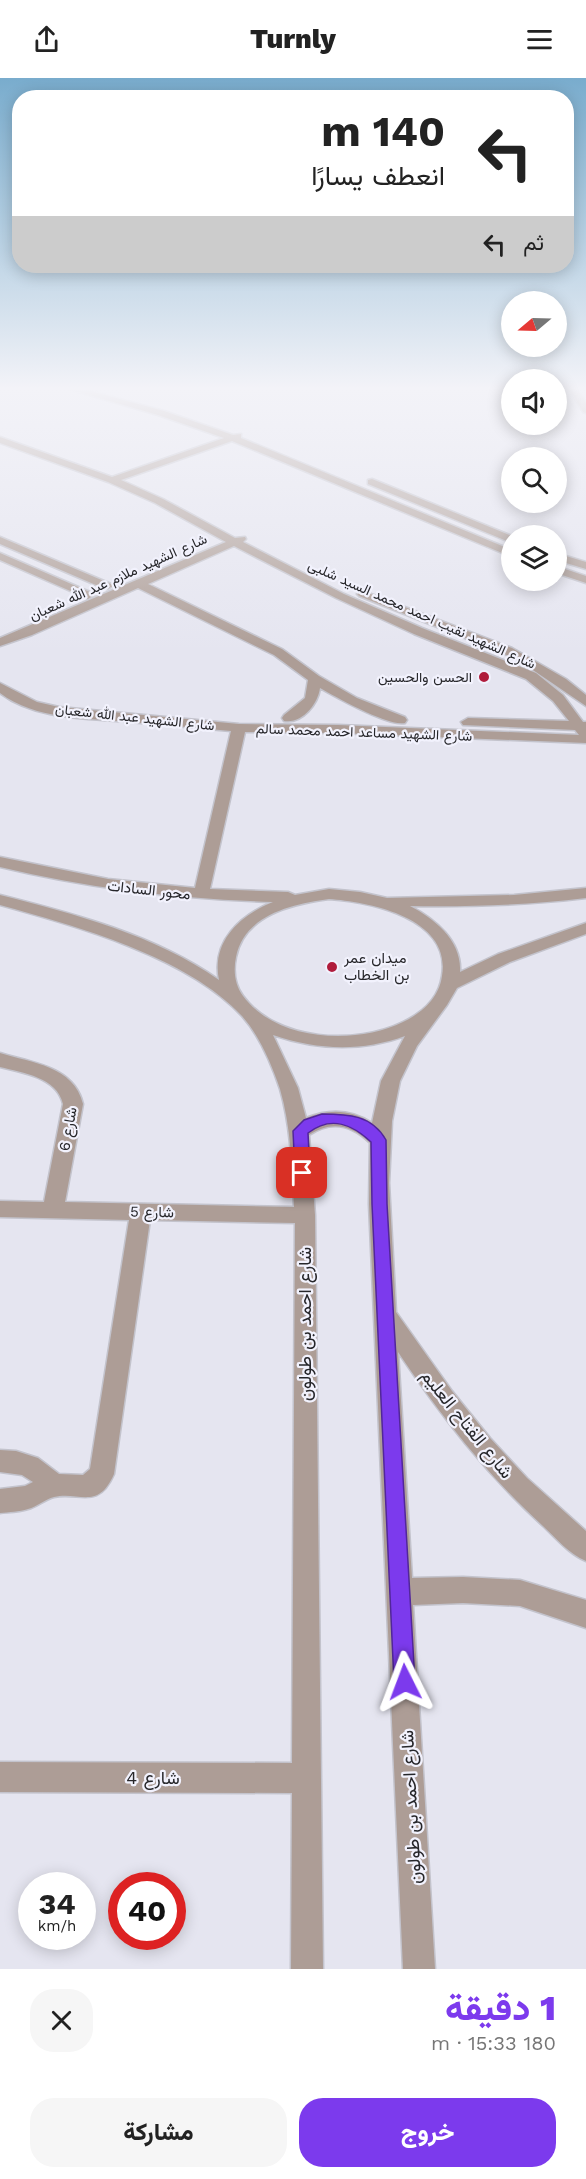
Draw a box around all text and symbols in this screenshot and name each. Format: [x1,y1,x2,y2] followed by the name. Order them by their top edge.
[30,23,63,56] icon: share
[250,23,336,55] text: Turnly
[523,23,556,56] icon: menu
[321,107,445,156] text: 140 m
[466,114,544,192] icon: left
[311,160,445,192] text: انعطف يسارًا
[478,228,511,261] icon: left
[523,230,544,255] text: ثم
[501,291,567,357] north arrow
[501,291,567,591] map controls
[501,369,567,435] button: sound
[501,447,567,513] button: search
[501,525,567,591] button: layers
[27,530,211,626] street label: شارع الشهيد ملازم عبد الله شعبان
[305,556,538,674] street label: شارع الشهيد نقيب احمد محمد السيد شلبى
[378,669,472,686] place label: الحسن والحسين
[477,670,491,684] marker: الحسن والحسين
[54,701,215,736] street label: شارع الشهيد عبد الله شعبان
[255,720,472,747] street label: شارع الشهيد مساعد احمد محمد سالم
[107,877,191,903] street label: محور السادات
[343,949,410,985] place label: ميدان عمر بن الخطاب
[325,960,339,974] marker: ميدان عمر بن الخطاب
[55,1105,83,1153] street label: شارع 6
[276,1147,327,1198] pin
[285,1156,318,1189] icon: arrive
[130,1203,174,1223] street label: شارع 5
[294,1247,317,1401] street label: شارع احمد بن طولون
[416,1365,518,1484] street label: شارع الفتاح العليم
[373,1650,437,1714] position arrow
[396,1729,427,1885] street label: شارع احمد بن طولون
[126,1767,180,1790] street label: شارع 4
[108,1872,186,1950] speed limit sign: 40
[38,1886,76,1921] text: 34
[38,1917,76,1935] text: km/h
[445,1987,556,2029] text: 1 دقيقة
[30,1989,93,2052] button: close
[431,2031,556,2055] text: 180 m · 15:33
[30,2098,287,2167] button: مشاركة
[299,2098,556,2167] button: خروج

